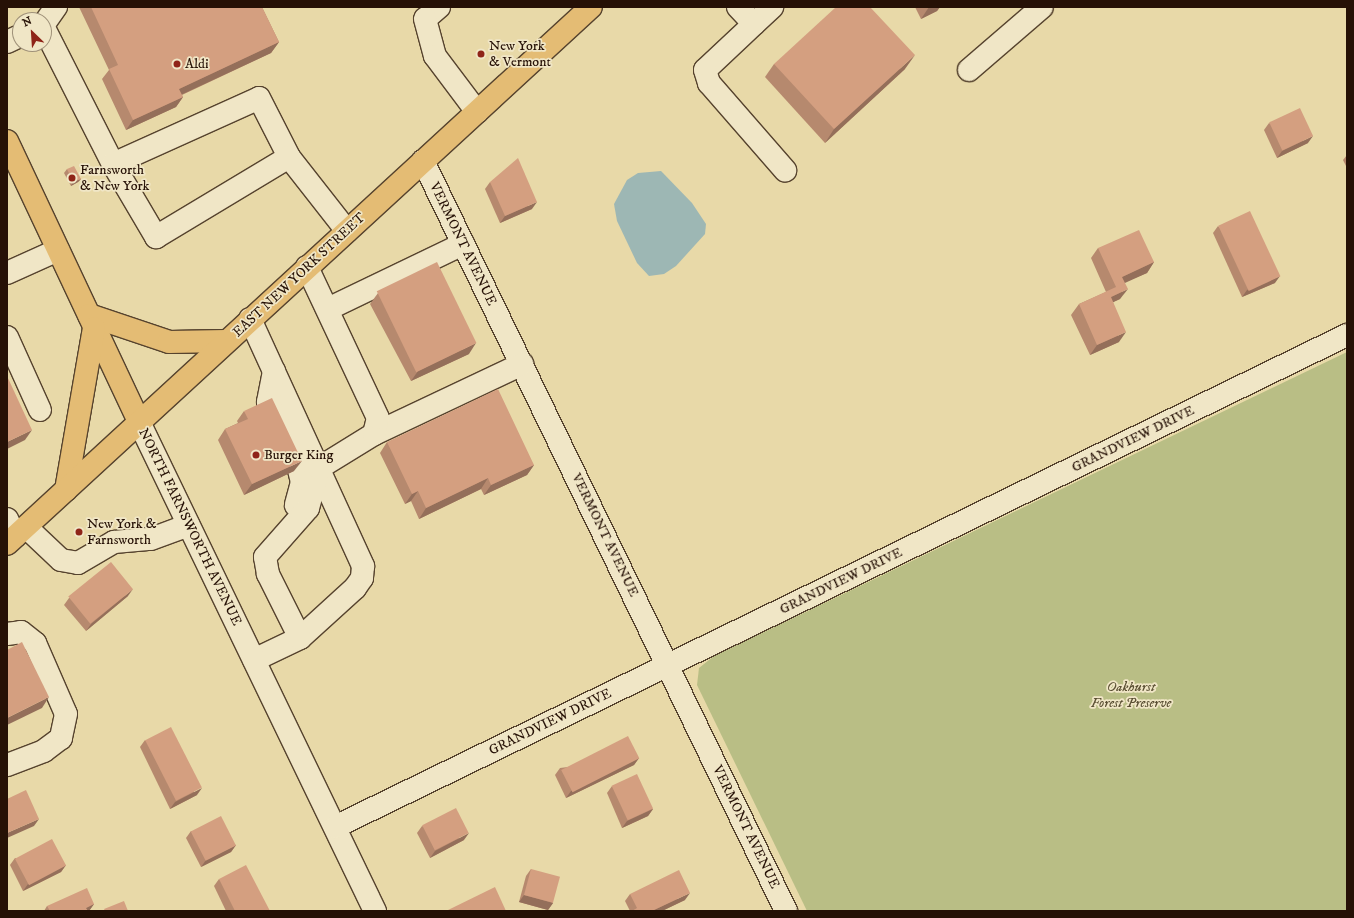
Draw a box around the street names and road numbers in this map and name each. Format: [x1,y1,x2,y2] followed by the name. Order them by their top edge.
[426,180,500,308] street label: VERMONT AVENUE
[229,209,369,341] street label: EAST NEW YORK STREET
[1069,402,1197,476] street label: GRANDVIEW DRIVE
[135,426,245,628] street label: NORTH FARNSWORTH AVENUE
[568,471,642,599] street label: VERMONT AVENUE
[777,544,905,618] street label: GRANDVIEW DRIVE
[486,685,614,759] street label: GRANDVIEW DRIVE
[709,763,783,891] street label: VERMONT AVENUE

